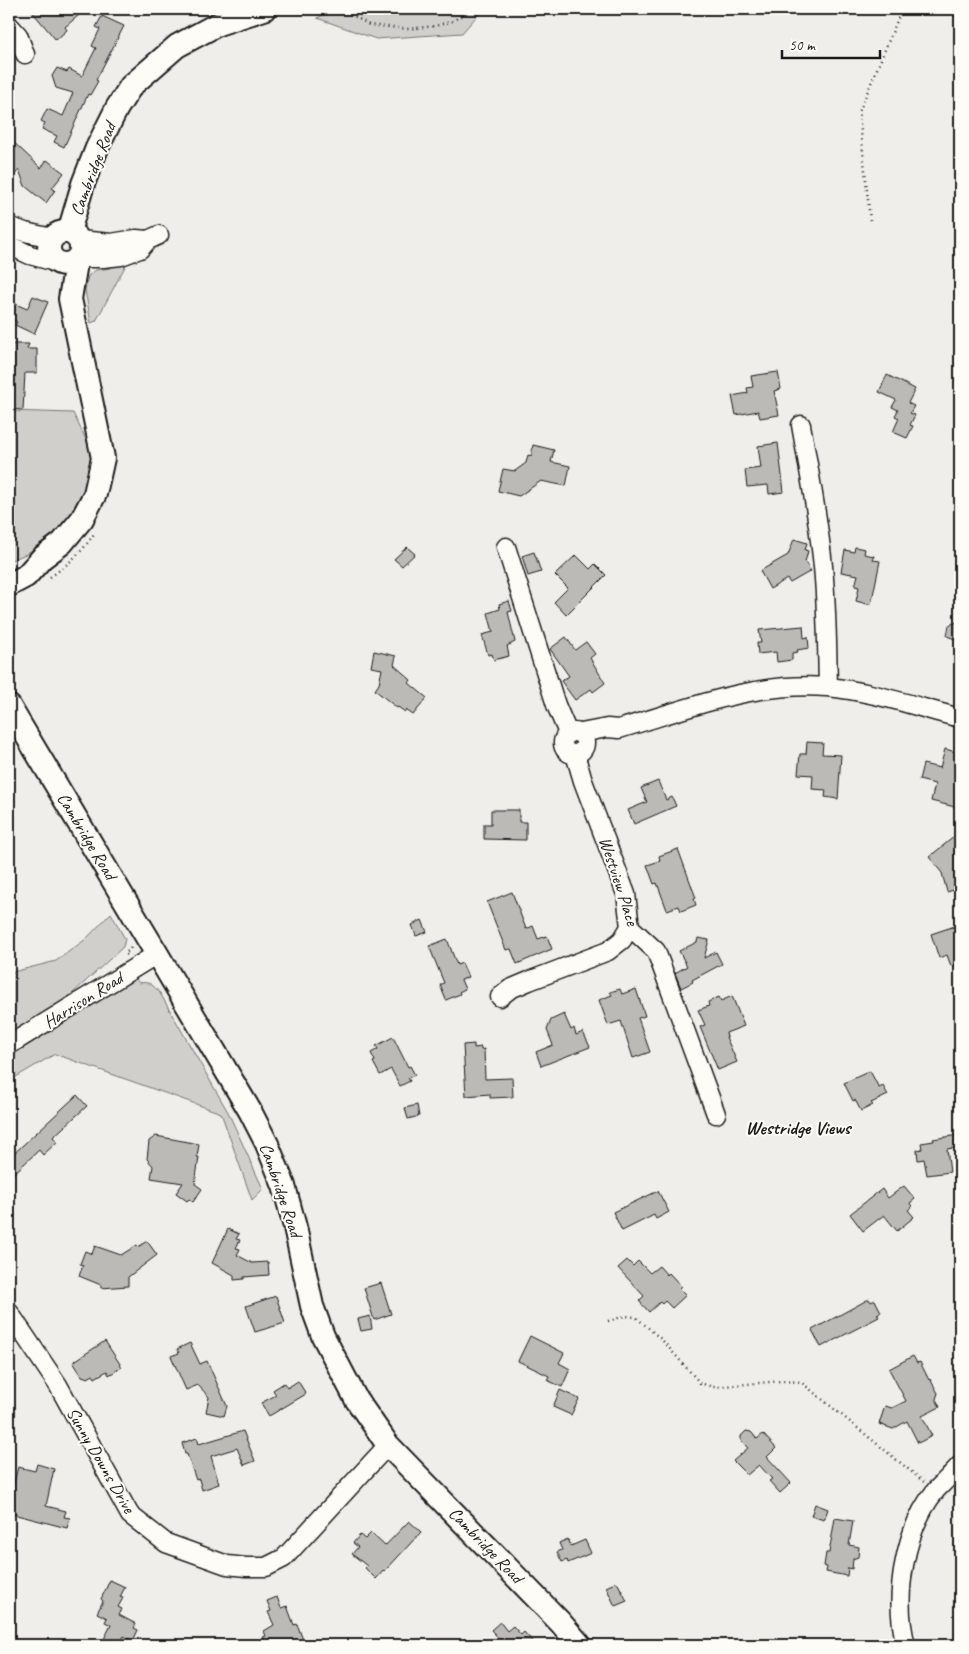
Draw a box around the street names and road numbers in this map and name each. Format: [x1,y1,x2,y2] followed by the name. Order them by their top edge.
[65,117,122,219] street label: Cambridge Road
[52,788,123,886] street label: Cambridge Road
[594,834,644,929] street label: Westview Place
[39,965,129,1033] street label: Harrison Road
[255,1140,308,1243] street label: Cambridge Road
[62,1403,141,1518] street label: Sunny Downs Drive
[444,1502,530,1590] street label: Cambridge Road

